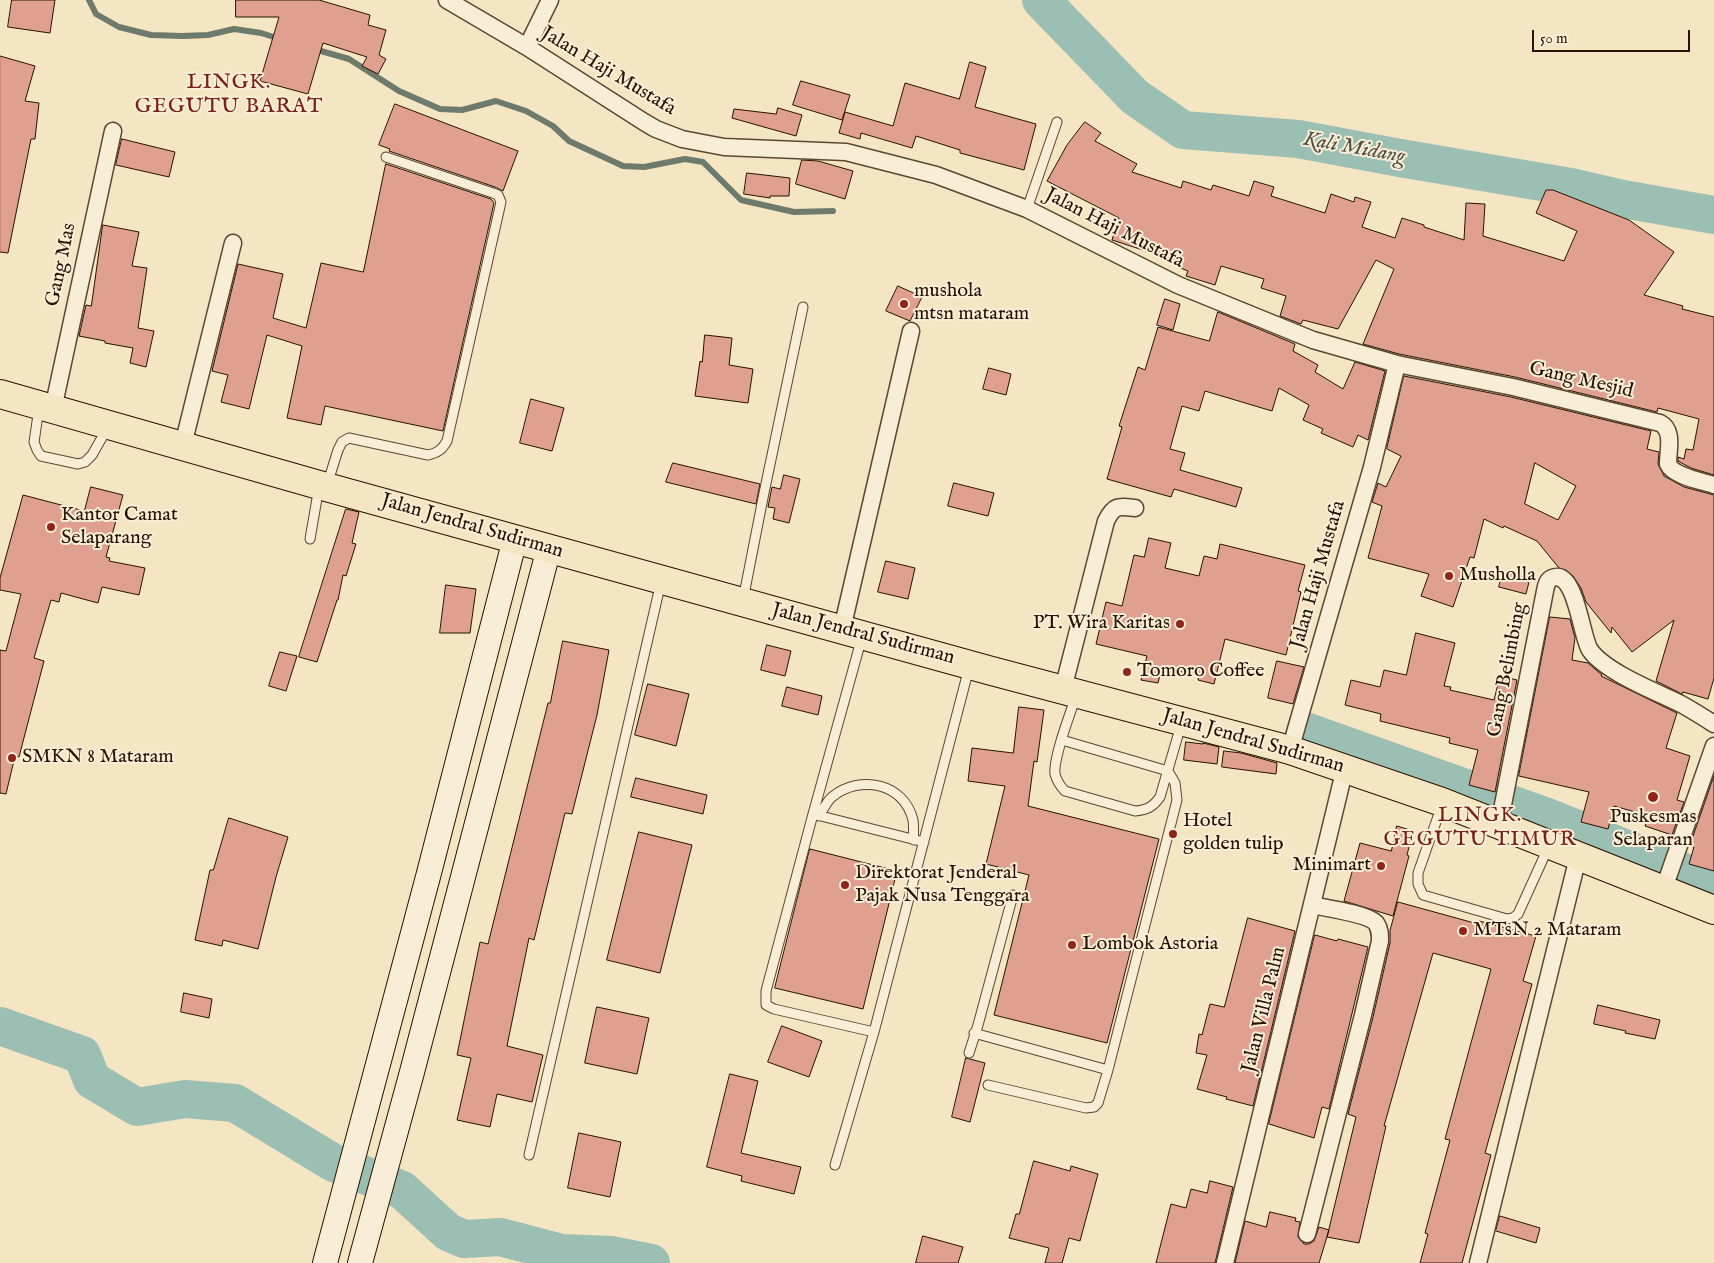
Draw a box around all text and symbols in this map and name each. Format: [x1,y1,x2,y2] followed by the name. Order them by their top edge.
[1534,20,1692,52] scale bar
[536,22,680,122] street label: Jalan Haji Mustafa
[1540,29,1568,48] text: 50 m
[133,71,325,121] district label: LINGK. GEGUTU BARAT
[1301,128,1407,170] water label: Kali Midang
[1040,184,1188,274] street label: Jalan Haji Mustafa
[41,221,83,309] street label: Gang Mas
[914,280,1029,327] place label: mushola mtsn mataram
[898,298,910,310] marker: mushola mtsn mataram
[1527,357,1635,405] street label: Gang Mesjid
[378,490,566,564] street label: Jalan Jendral Sudirman
[1286,498,1352,652] street label: Jalan Haji Mustafa
[61,504,178,551] place label: Kantor Camat Selaparang
[45,521,57,533] marker: Kantor Camat Selaparang
[1459,564,1536,588] place label: Musholla
[1443,570,1455,582] marker: Musholla
[769,599,957,671] street label: Jalan Jendral Sudirman
[1483,601,1533,739] street label: Gang Belimbing
[1033,612,1170,636] place label: PT. Wira Karitas
[1174,618,1186,630] marker: PT. Wira Karitas
[1137,660,1264,684] place label: Tomoro Coffee
[1121,666,1133,678] marker: Tomoro Coffee
[1159,705,1347,779] street label: Jalan Jendral Sudirman
[22,746,174,770] place label: SMKN 8 Mataram
[6,752,18,764] marker: SMKN 8 Mataram
[1646,790,1660,804] marker: Puskesmas Selaparan
[1382,804,1578,854] district label: LINGK. GEGUTU TIMUR
[1610,806,1696,853] place label: Puskesmas Selaparan
[1183,810,1284,857] place label: Hotel golden tulip
[1167,828,1179,840] marker: Hotel golden tulip
[1293,854,1371,878] place label: Minimart
[1375,860,1387,872] marker: Minimart
[855,862,1030,909] place label: Direktorat Jenderal Pajak Nusa Tenggara
[839,879,851,891] marker: Direktorat Jenderal Pajak Nusa Tenggara
[1473,919,1622,943] place label: MTsN 2 Mataram
[1457,925,1469,937] marker: MTsN 2 Mataram
[1082,933,1218,957] place label: Lombok Astoria
[1066,939,1078,951] marker: Lombok Astoria
[1238,945,1292,1075] street label: Jalan Villa Palm

